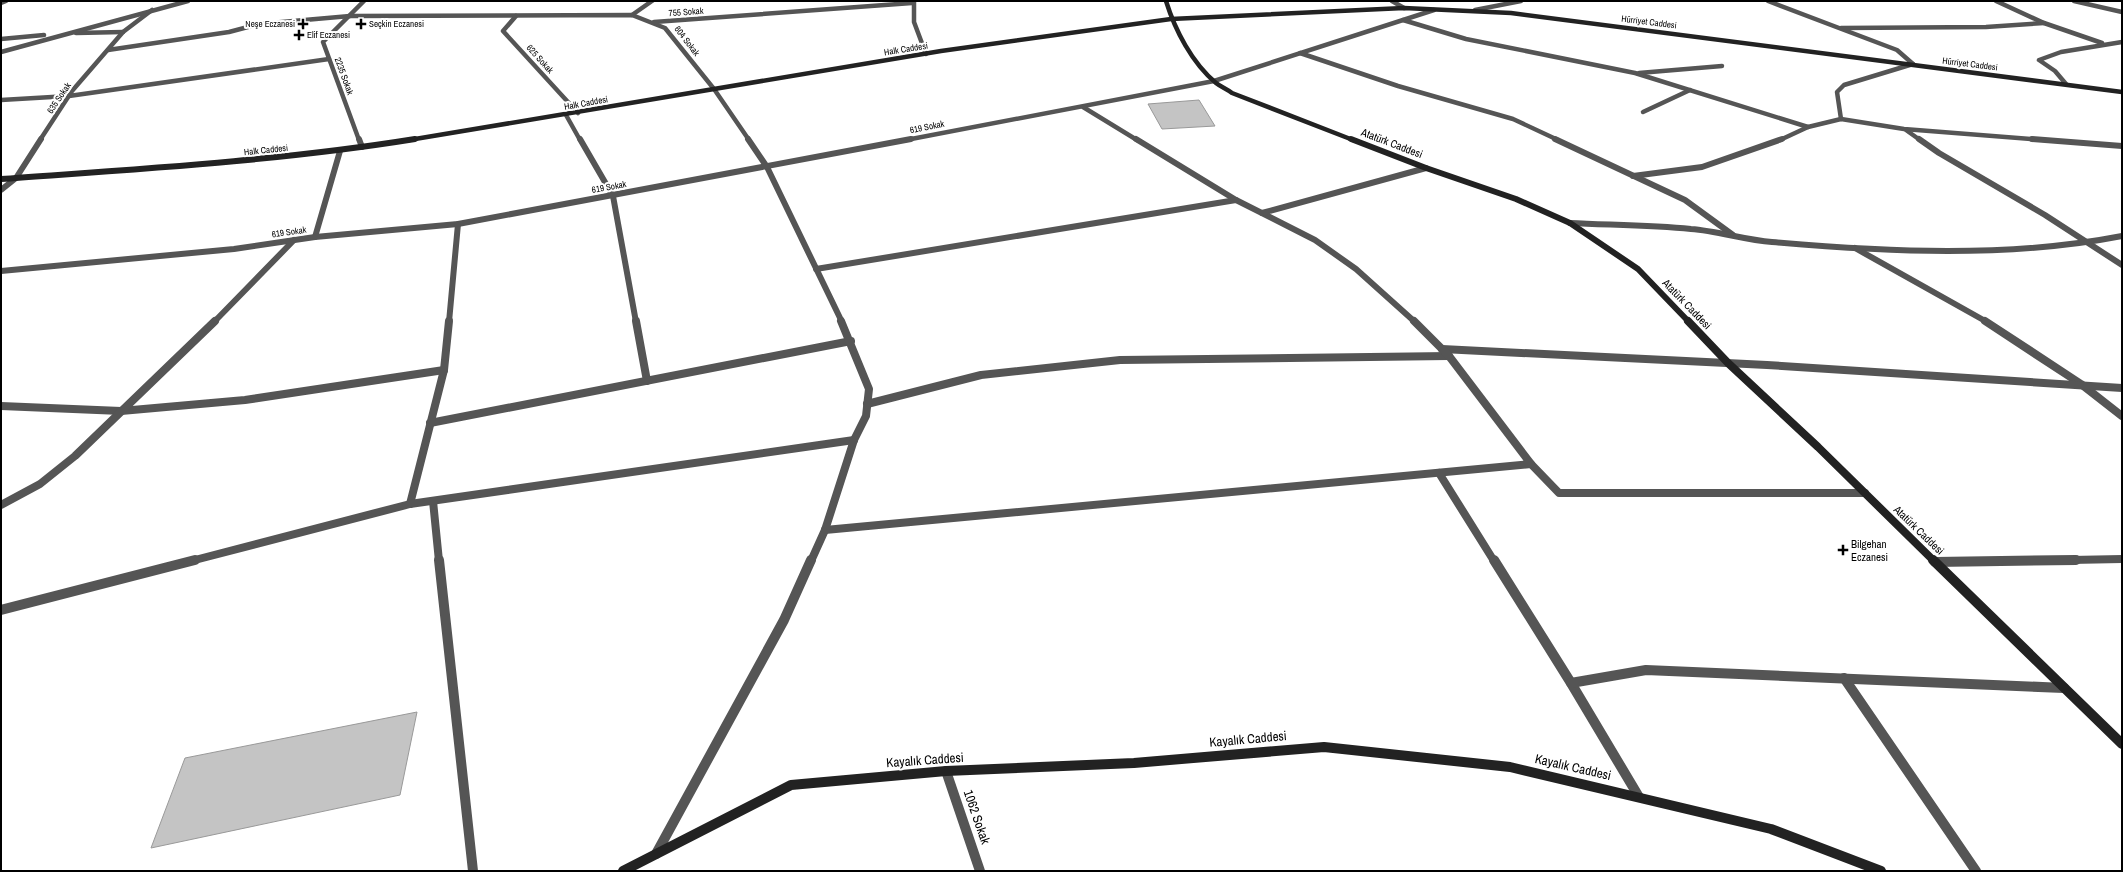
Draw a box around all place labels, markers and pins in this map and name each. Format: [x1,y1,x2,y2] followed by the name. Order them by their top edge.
[245,18,295,30] place label: Neşe Eczanesi
[369,18,424,30] place label: Seçkin Eczanesi
[298,19,308,29] marker: Neşe Eczanesi
[356,19,366,29] marker: Seçkin Eczanesi
[307,29,350,41] place label: Elif Eczanesi
[294,30,304,40] marker: Elif Eczanesi
[1851,537,1888,564] place label: Bilgehan Eczanesi
[1838,545,1848,555] marker: Bilgehan Eczanesi

